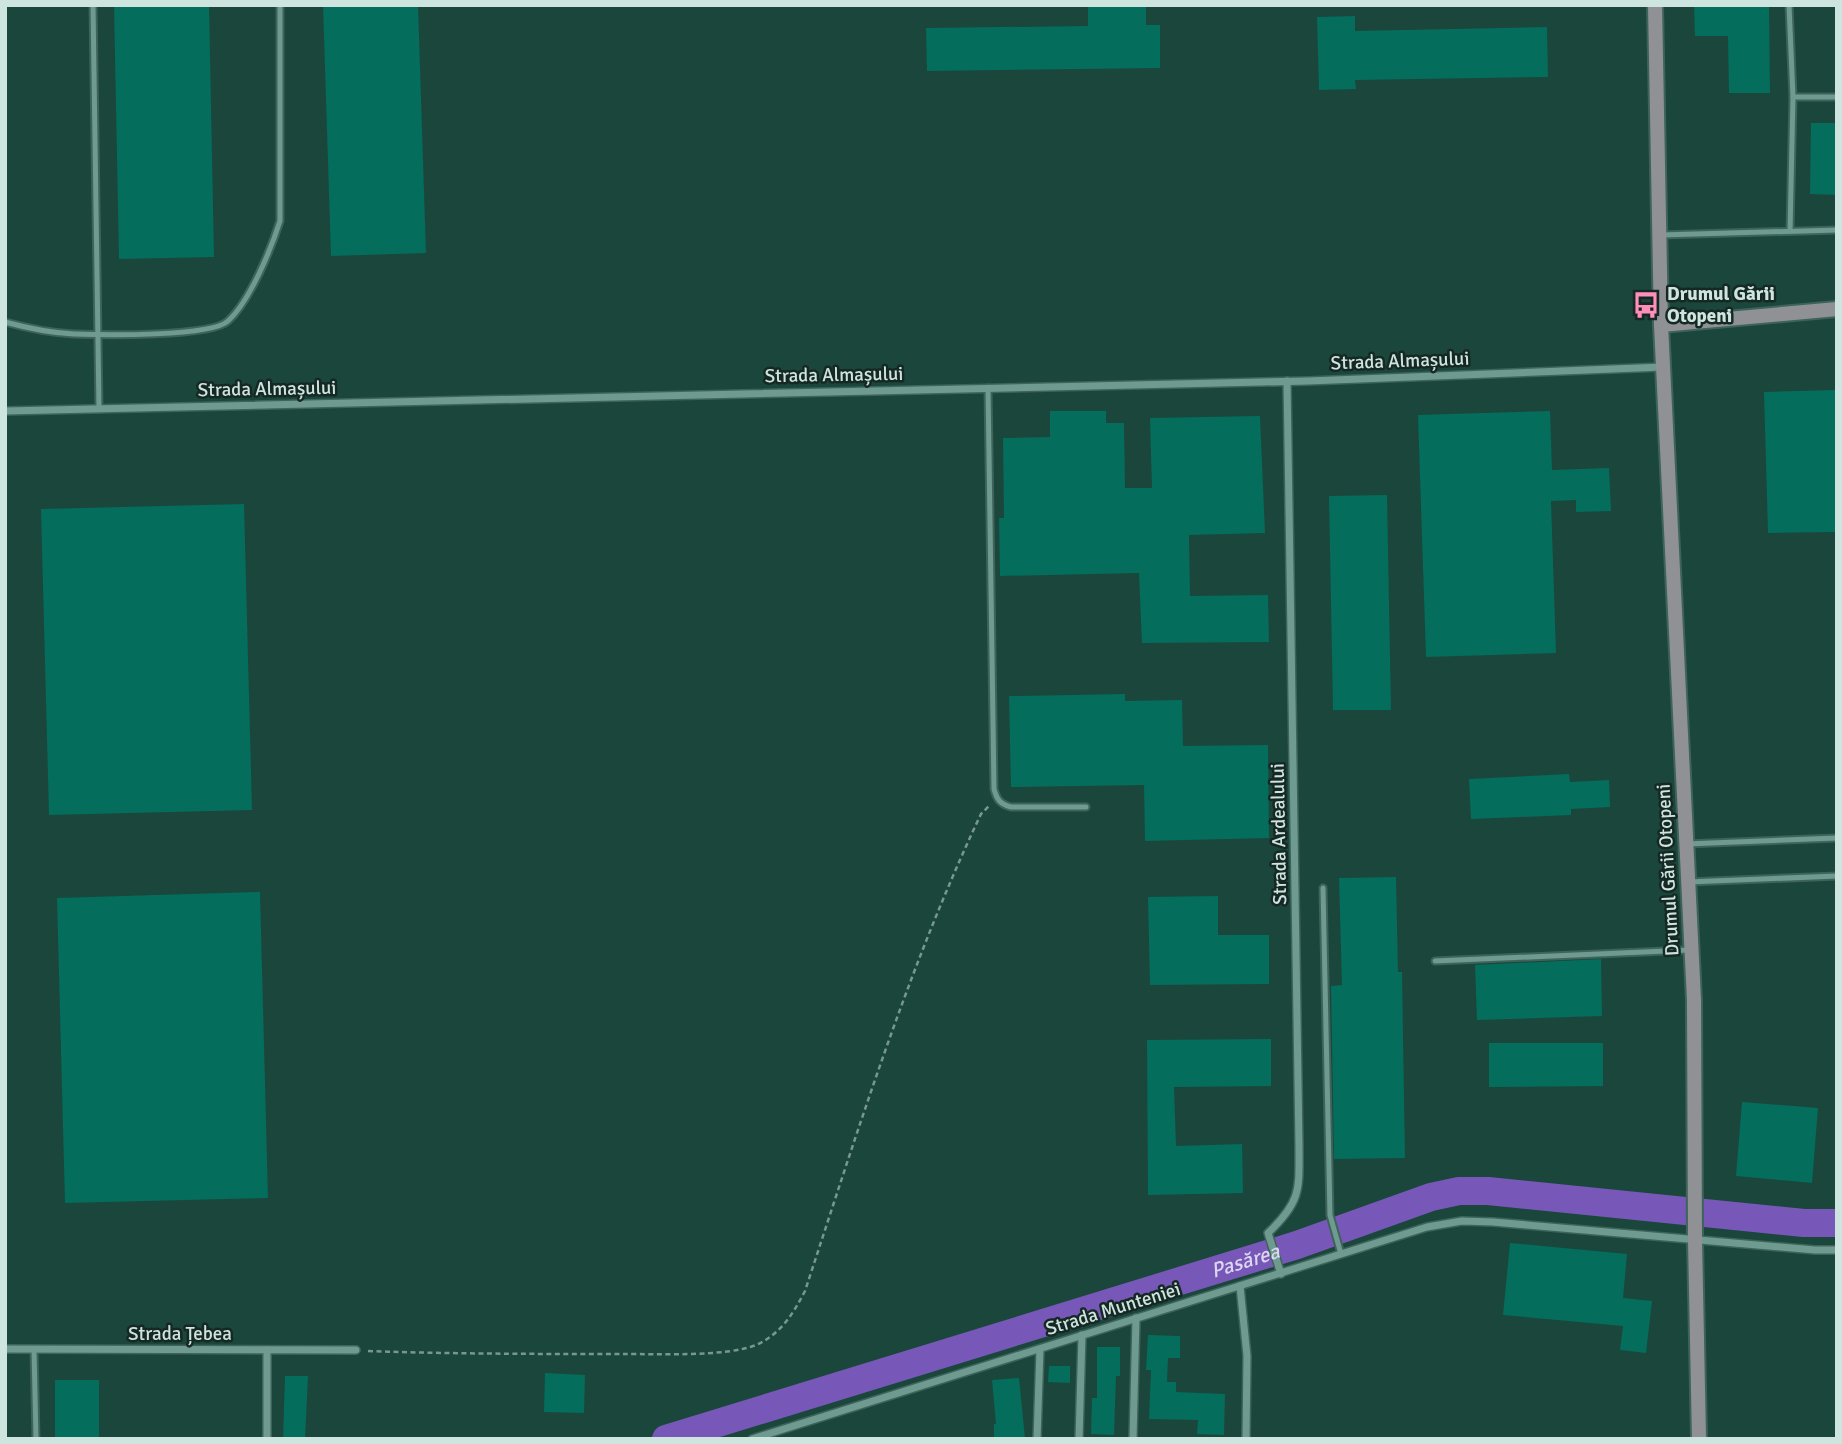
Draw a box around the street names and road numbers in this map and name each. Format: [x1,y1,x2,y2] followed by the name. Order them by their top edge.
[1330,347,1470,375] street label: Strada Almașului
[764,362,904,388] street label: Strada Almașului
[197,376,337,402] street label: Strada Almașului
[1266,763,1292,905] street label: Strada Ardealului
[1652,783,1684,957] street label: Drumul Gării Otopeni
[1043,1277,1183,1341] street label: Strada Munteniei
[128,1322,232,1346] street label: Strada Țebea

